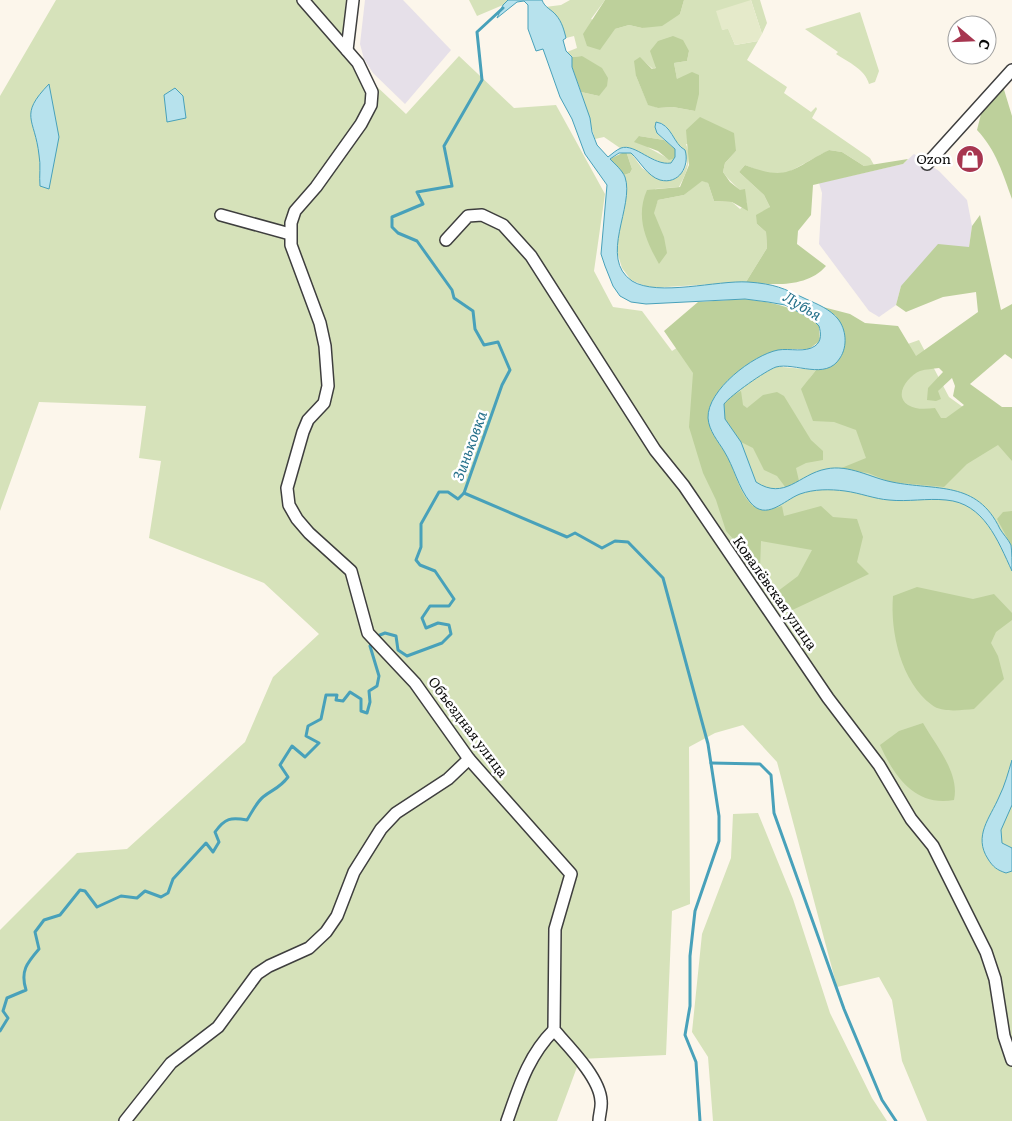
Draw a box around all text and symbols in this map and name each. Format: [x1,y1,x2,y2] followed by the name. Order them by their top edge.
[947,15,997,65] north arrow
[974,37,996,53] text: С
[955,144,985,174] shop icon: Ozon
[916,148,951,168] place label: Ozon
[779,284,827,325] water label: Лубья
[445,407,492,484] water label: Зиньковка
[729,532,823,654] street label: Ковалёвская улица
[424,672,514,781] street label: Объездная улица

